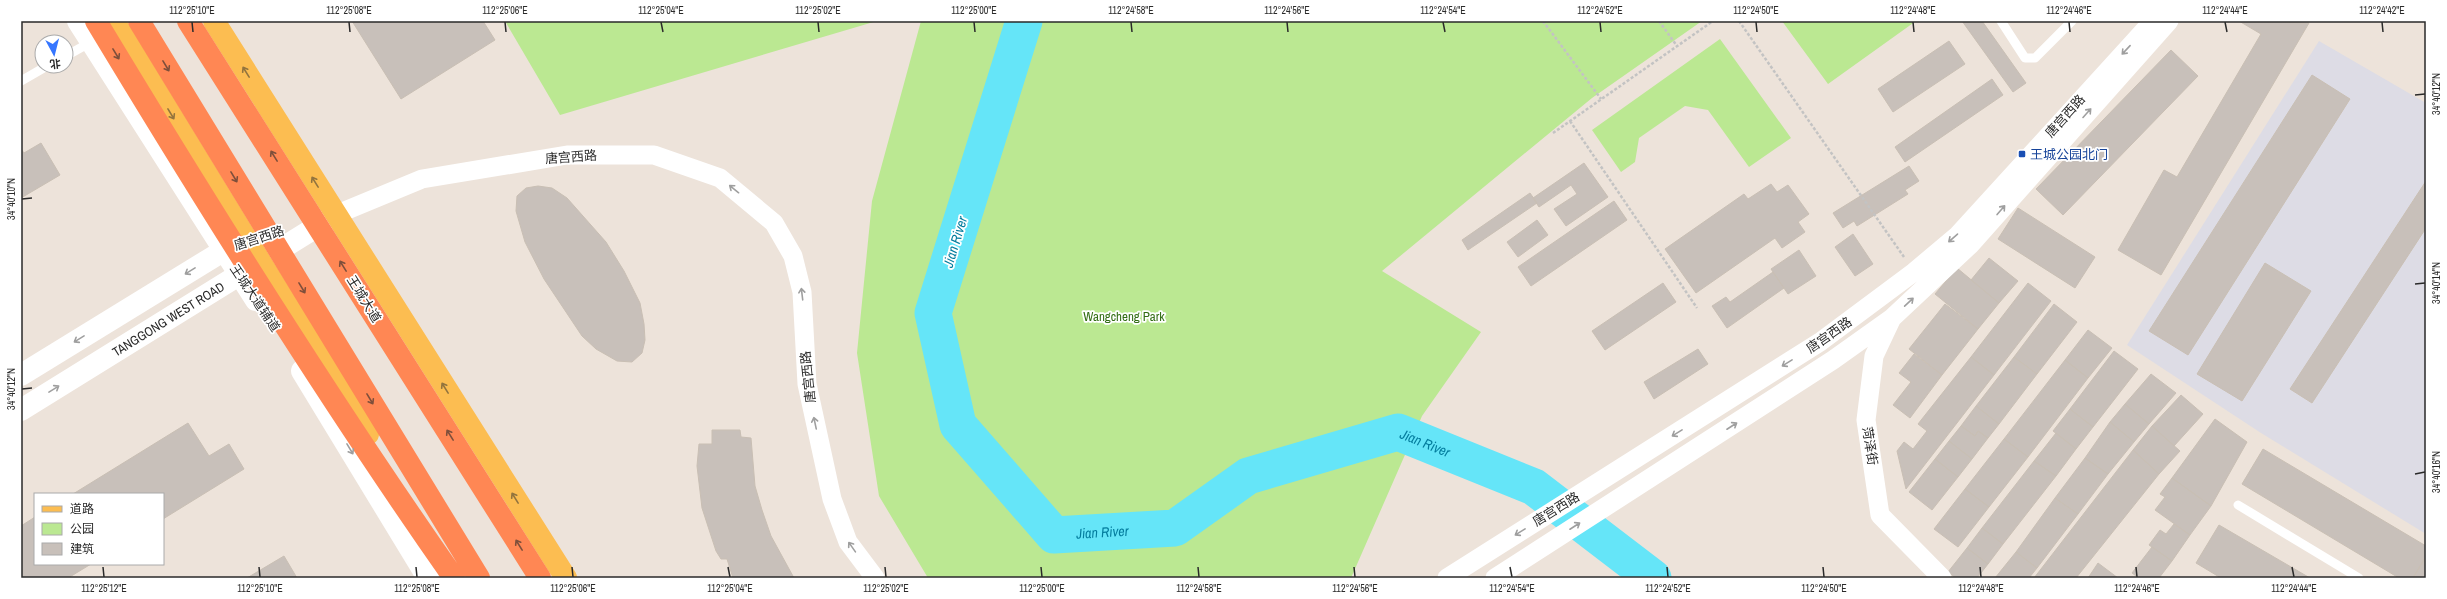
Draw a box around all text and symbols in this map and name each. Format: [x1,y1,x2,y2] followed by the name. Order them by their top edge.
[169,4,215,17] text: 112°25'10"E
[326,4,372,17] text: 112°25'08"E
[482,4,528,17] text: 112°25'06"E
[638,4,684,17] text: 112°25'04"E
[795,4,841,17] text: 112°25'02"E
[951,4,997,17] text: 112°25'00"E
[1108,4,1154,17] text: 112°24'58"E
[1264,4,1310,17] text: 112°24'56"E
[1420,4,1466,17] text: 112°24'54"E
[1577,4,1623,17] text: 112°24'52"E
[1733,4,1779,17] text: 112°24'50"E
[1890,4,1936,17] text: 112°24'48"E
[2046,4,2092,17] text: 112°24'46"E
[2202,4,2248,17] text: 112°24'44"E
[2359,4,2405,17] text: 112°24'42"E
[34,34,74,74] north arrow
[2122,44,2131,55] one-way arrow
[112,48,120,59] one-way arrow
[49,56,62,72] text: 北
[163,60,171,72] one-way arrow
[242,66,250,77] one-way arrow
[2430,73,2443,115] text: 34°40'12"N
[2041,91,2089,141] street label: 唐宫西路
[167,108,175,120] one-way arrow
[2082,108,2092,118] one-way arrow
[2030,146,2108,163] place label: 王城公园北门
[544,147,598,167] street label: 唐宫西路
[2017,149,2027,159] marker: 王城公园北门
[269,150,277,162] one-way arrow
[230,171,238,182] one-way arrow
[310,176,318,188] one-way arrow
[5,178,18,220] text: 34°40'10"N
[728,185,739,194] one-way arrow
[1996,205,2005,216] one-way arrow
[938,213,972,271] water label: Jian River
[232,222,286,254] street label: 唐宫西路
[1948,234,1959,243] one-way arrow
[226,261,284,335] street label: 王城大道辅道
[339,261,347,272] one-way arrow
[2430,262,2443,304] text: 34°40'14"N
[185,267,196,275] one-way arrow
[343,272,385,326] street label: 王城大道
[109,278,228,360] street label: TANGGONG WEST ROAD
[298,282,306,293] one-way arrow
[798,288,806,301] one-way arrow
[1904,297,1914,307] one-way arrow
[1083,308,1165,325] park label: Wangcheng Park
[1803,313,1855,357] street label: 唐宫西路
[74,335,85,343] one-way arrow
[797,350,819,404] street label: 唐宫西路
[1782,359,1793,367] one-way arrow
[5,368,18,410] text: 34°40'12"N
[441,383,449,394] one-way arrow
[48,385,59,393] one-way arrow
[366,393,374,405] one-way arrow
[811,416,819,429] one-way arrow
[1726,421,1737,430] one-way arrow
[1397,424,1454,462] water label: Jian River
[1859,425,1881,467] street label: 菏泽街
[1671,429,1683,437] one-way arrow
[446,430,454,441] one-way arrow
[346,443,354,455] one-way arrow
[2430,451,2443,493] text: 34°40'16"N
[1529,488,1583,530] street label: 唐宫西路
[34,493,164,565] legend
[511,493,519,504] one-way arrow
[70,501,94,517] text: 道路
[70,521,94,537] text: 公园
[1075,522,1130,543] water label: Jian River
[1569,522,1581,530] one-way arrow
[1515,528,1526,536] one-way arrow
[515,540,523,551] one-way arrow
[70,541,94,557] text: 建筑
[848,541,856,552] one-way arrow
[81,582,127,595] text: 112°25'12"E
[237,582,283,595] text: 112°25'10"E
[394,582,440,595] text: 112°25'08"E
[550,582,596,595] text: 112°25'06"E
[707,582,753,595] text: 112°25'04"E
[863,582,909,595] text: 112°25'02"E
[1019,582,1065,595] text: 112°25'00"E
[1176,582,1222,595] text: 112°24'58"E
[1332,582,1378,595] text: 112°24'56"E
[1489,582,1535,595] text: 112°24'54"E
[1645,582,1691,595] text: 112°24'52"E
[1801,582,1847,595] text: 112°24'50"E
[1958,582,2004,595] text: 112°24'48"E
[2114,582,2160,595] text: 112°24'46"E
[2271,582,2317,595] text: 112°24'44"E

